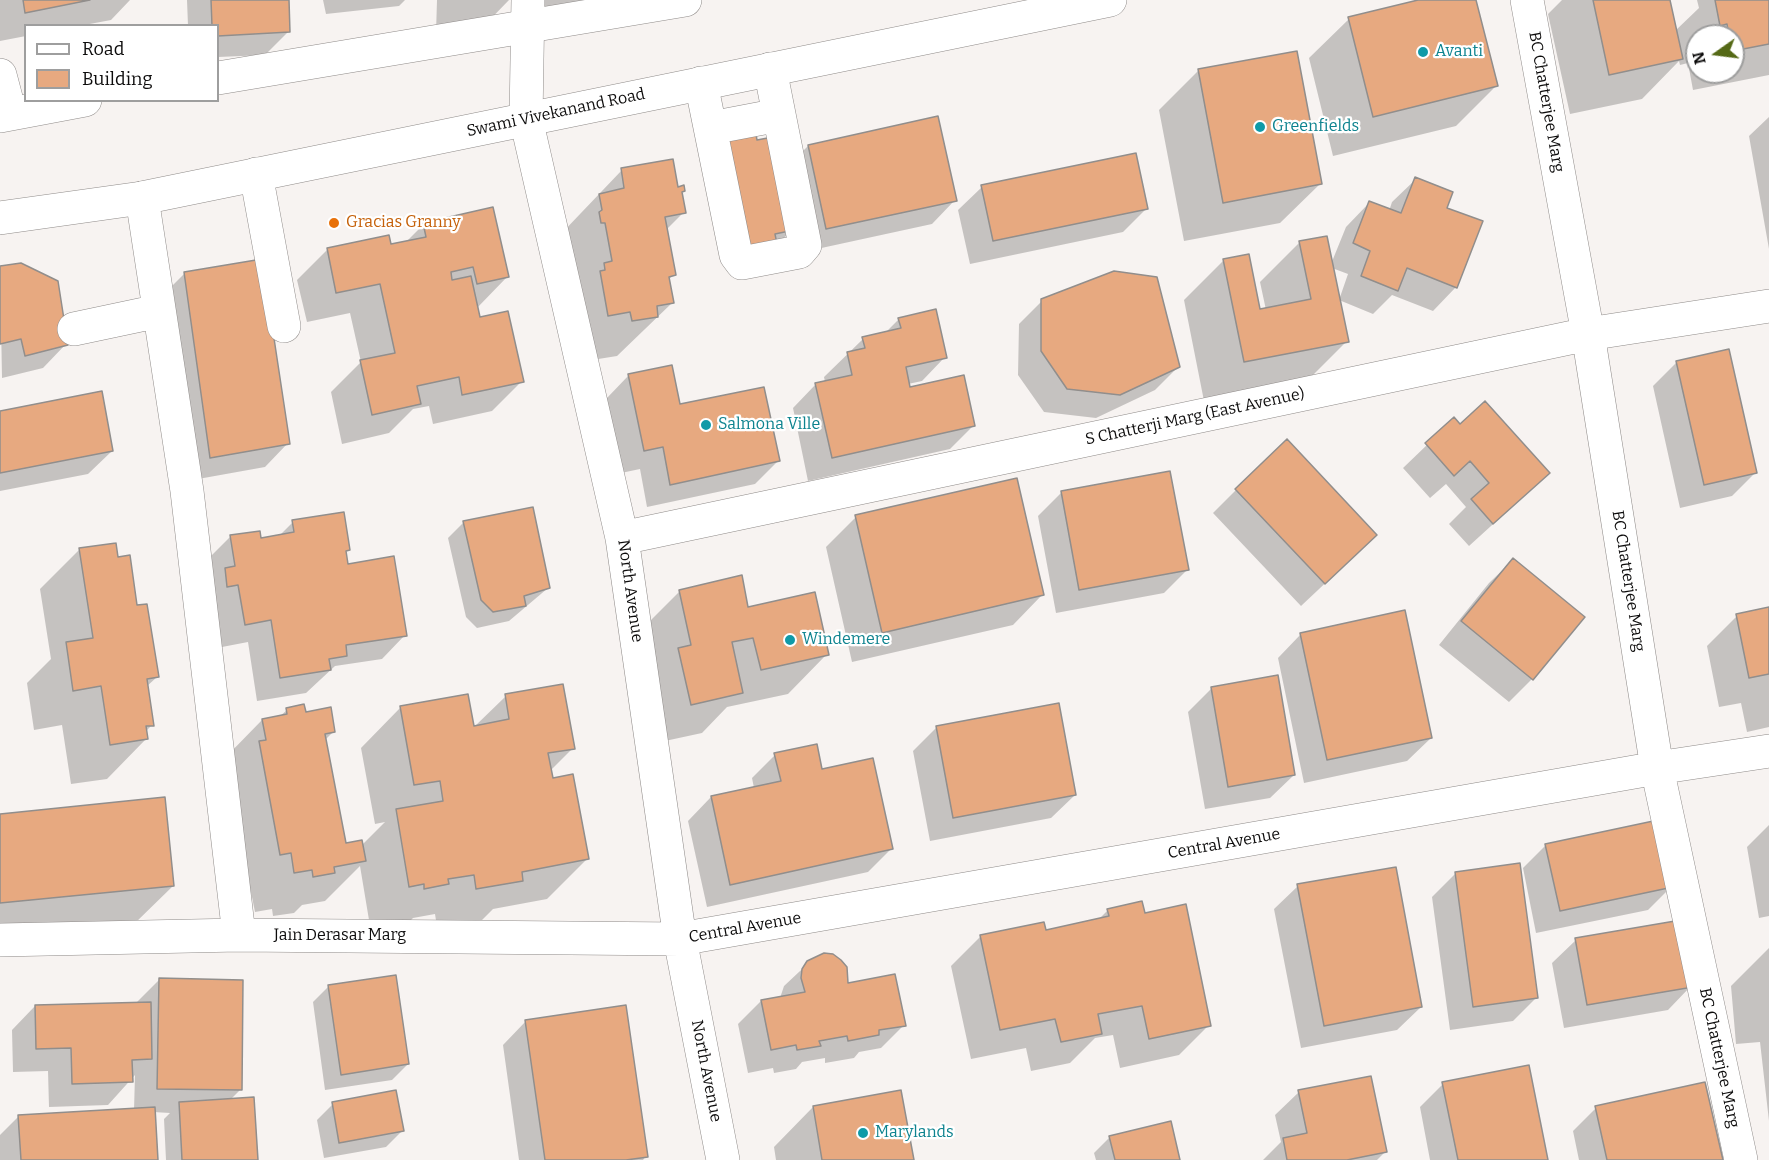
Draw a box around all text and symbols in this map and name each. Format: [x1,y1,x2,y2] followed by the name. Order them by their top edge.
[24,24,219,102] legend
[1685,24,1745,84] north arrow
[1524,30,1568,174] street label: BC Chatterjee Marg
[82,38,124,60] text: Road
[1435,42,1483,62] place label: Avanti
[1416,45,1430,59] marker: Avanti
[1688,50,1710,66] text: N
[82,68,153,90] text: Building
[465,85,647,141] street label: Swami Vivekanand Road
[1272,117,1359,137] place label: Greenfields
[1253,120,1267,134] marker: Greenfields
[346,213,461,233] place label: Gracias Granny
[327,216,341,230] marker: Gracias Granny
[1084,384,1306,450] street label: S Chatterji Marg (East Avenue)
[718,415,820,435] place label: Salmona Ville
[699,418,713,432] marker: Salmona Ville
[1607,509,1649,653] street label: BC Chatterjee Marg
[613,538,647,644] street label: North Avenue
[802,630,890,650] place label: Windemere
[783,633,797,647] marker: Windemere
[1166,825,1282,863] street label: Central Avenue
[687,909,803,947] street label: Central Avenue
[274,926,406,946] street label: Jain Derasar Marg
[1695,986,1743,1130] street label: BC Chatterjee Marg
[687,1018,725,1124] street label: North Avenue
[875,1123,954,1143] place label: Marylands
[856,1126,870,1140] marker: Marylands

